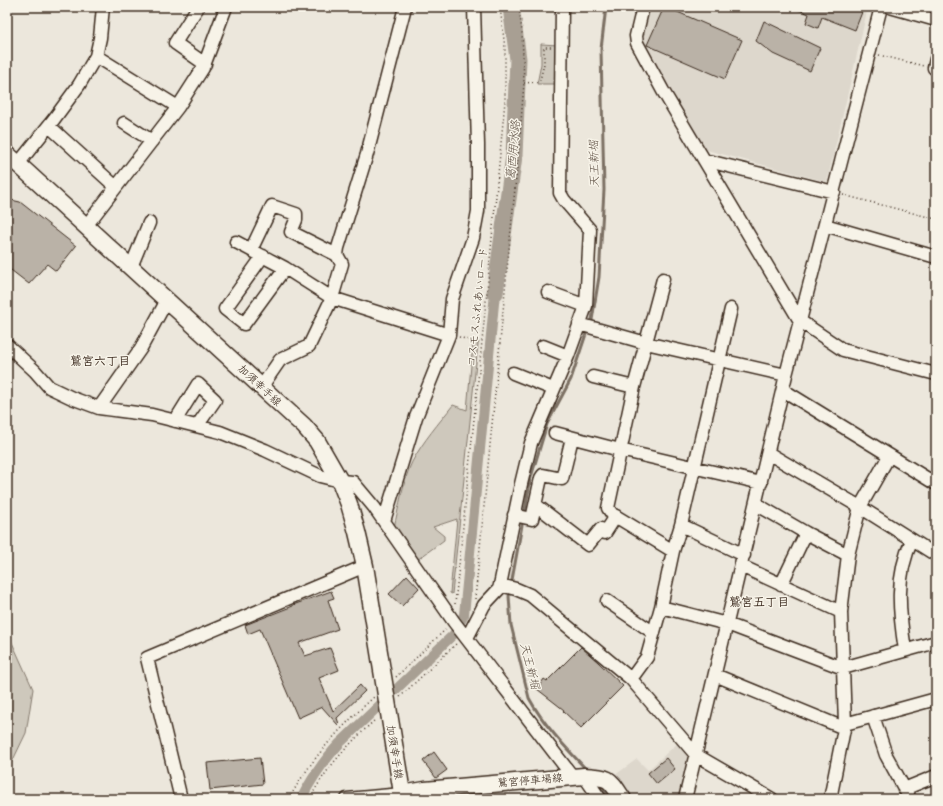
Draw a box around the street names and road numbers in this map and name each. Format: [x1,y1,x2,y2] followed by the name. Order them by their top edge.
[464,246,491,368] street label: コスモスふれあいロード
[234,361,285,410] street label: 加須幸手線
[383,724,406,780] street label: 加須幸手線
[497,770,564,791] street label: 鷲宮停車場線

